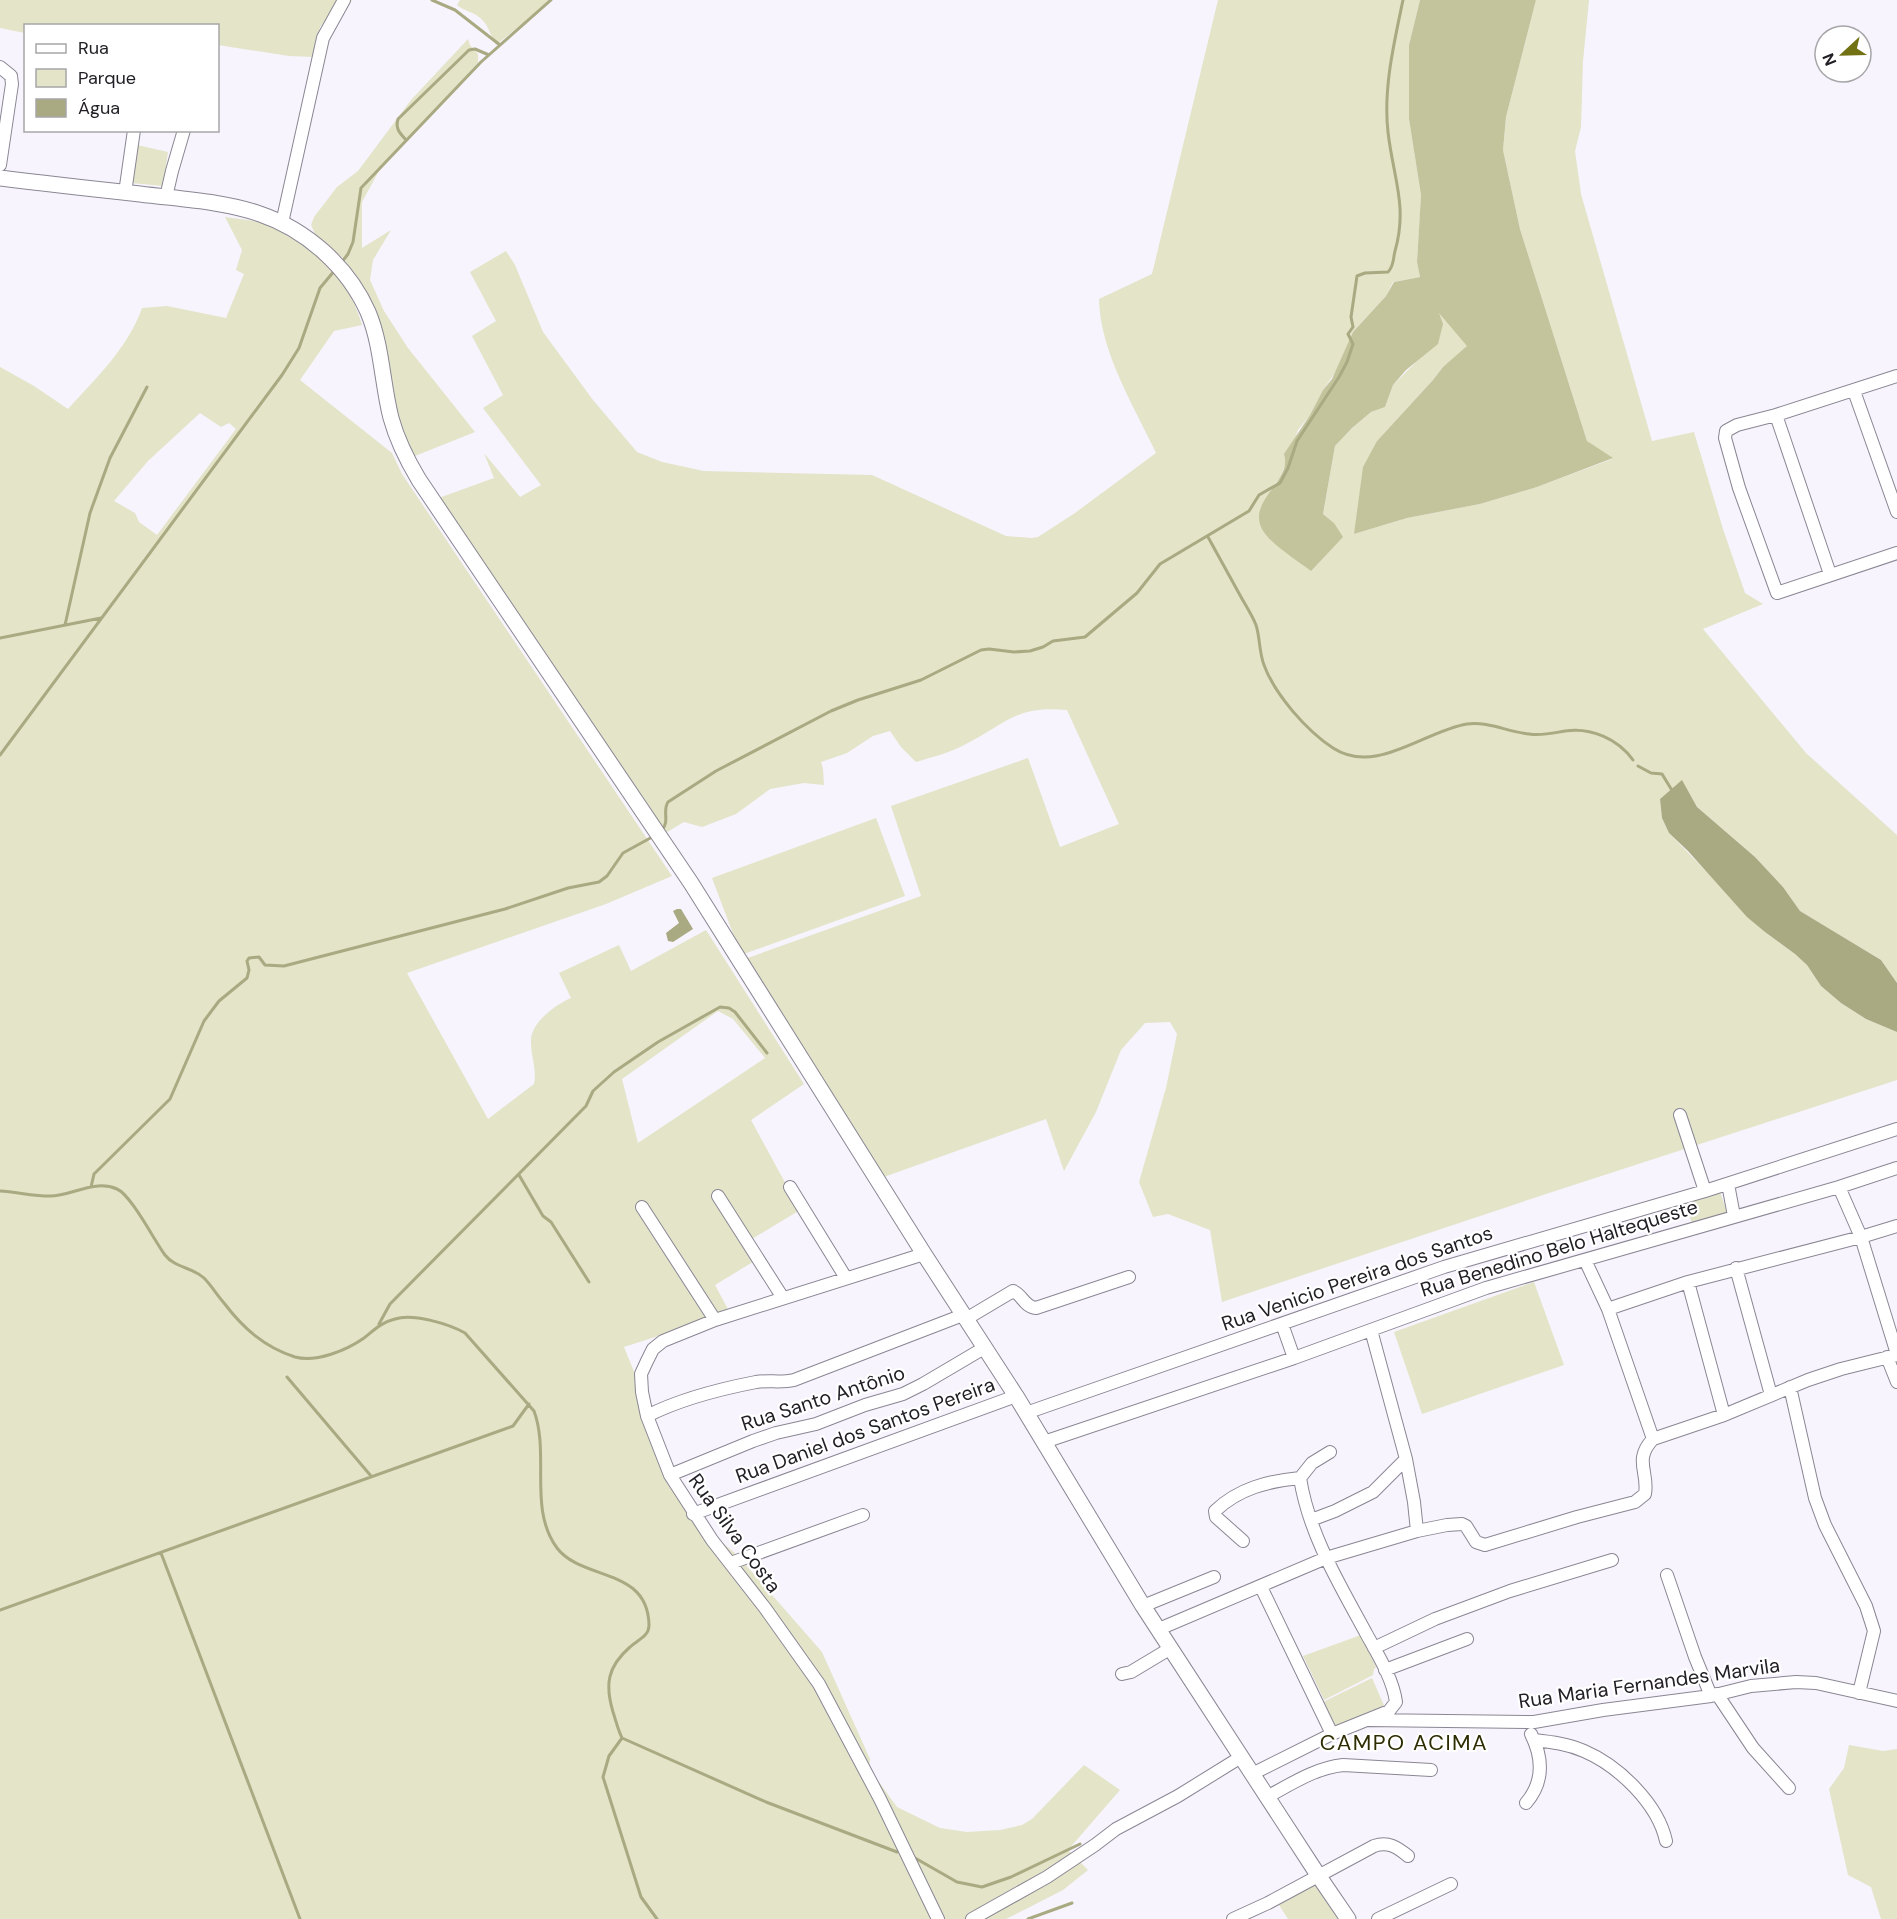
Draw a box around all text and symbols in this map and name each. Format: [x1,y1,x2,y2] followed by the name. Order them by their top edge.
[24,24,219,132] legend
[1813,24,1873,84] north arrow
[78,36,109,60] text: Rua
[1818,50,1841,69] text: N
[78,66,136,90] text: Parque
[78,96,120,120] text: Água
[1417,1193,1701,1303] street label: Rua Benedino Belo Haltequeste
[1218,1219,1496,1337] street label: Rua Venicio Pereira dos Santos
[738,1359,908,1437] street label: Rua Santo Antônio
[732,1371,998,1489] street label: Rua Daniel dos Santos Pereira
[683,1468,787,1598] street label: Rua Silva Costa
[1517,1652,1781,1714] street label: Rua Maria Fernandes Marvila
[1320,1728,1488,1757] district label: CAMPO ACIMA

